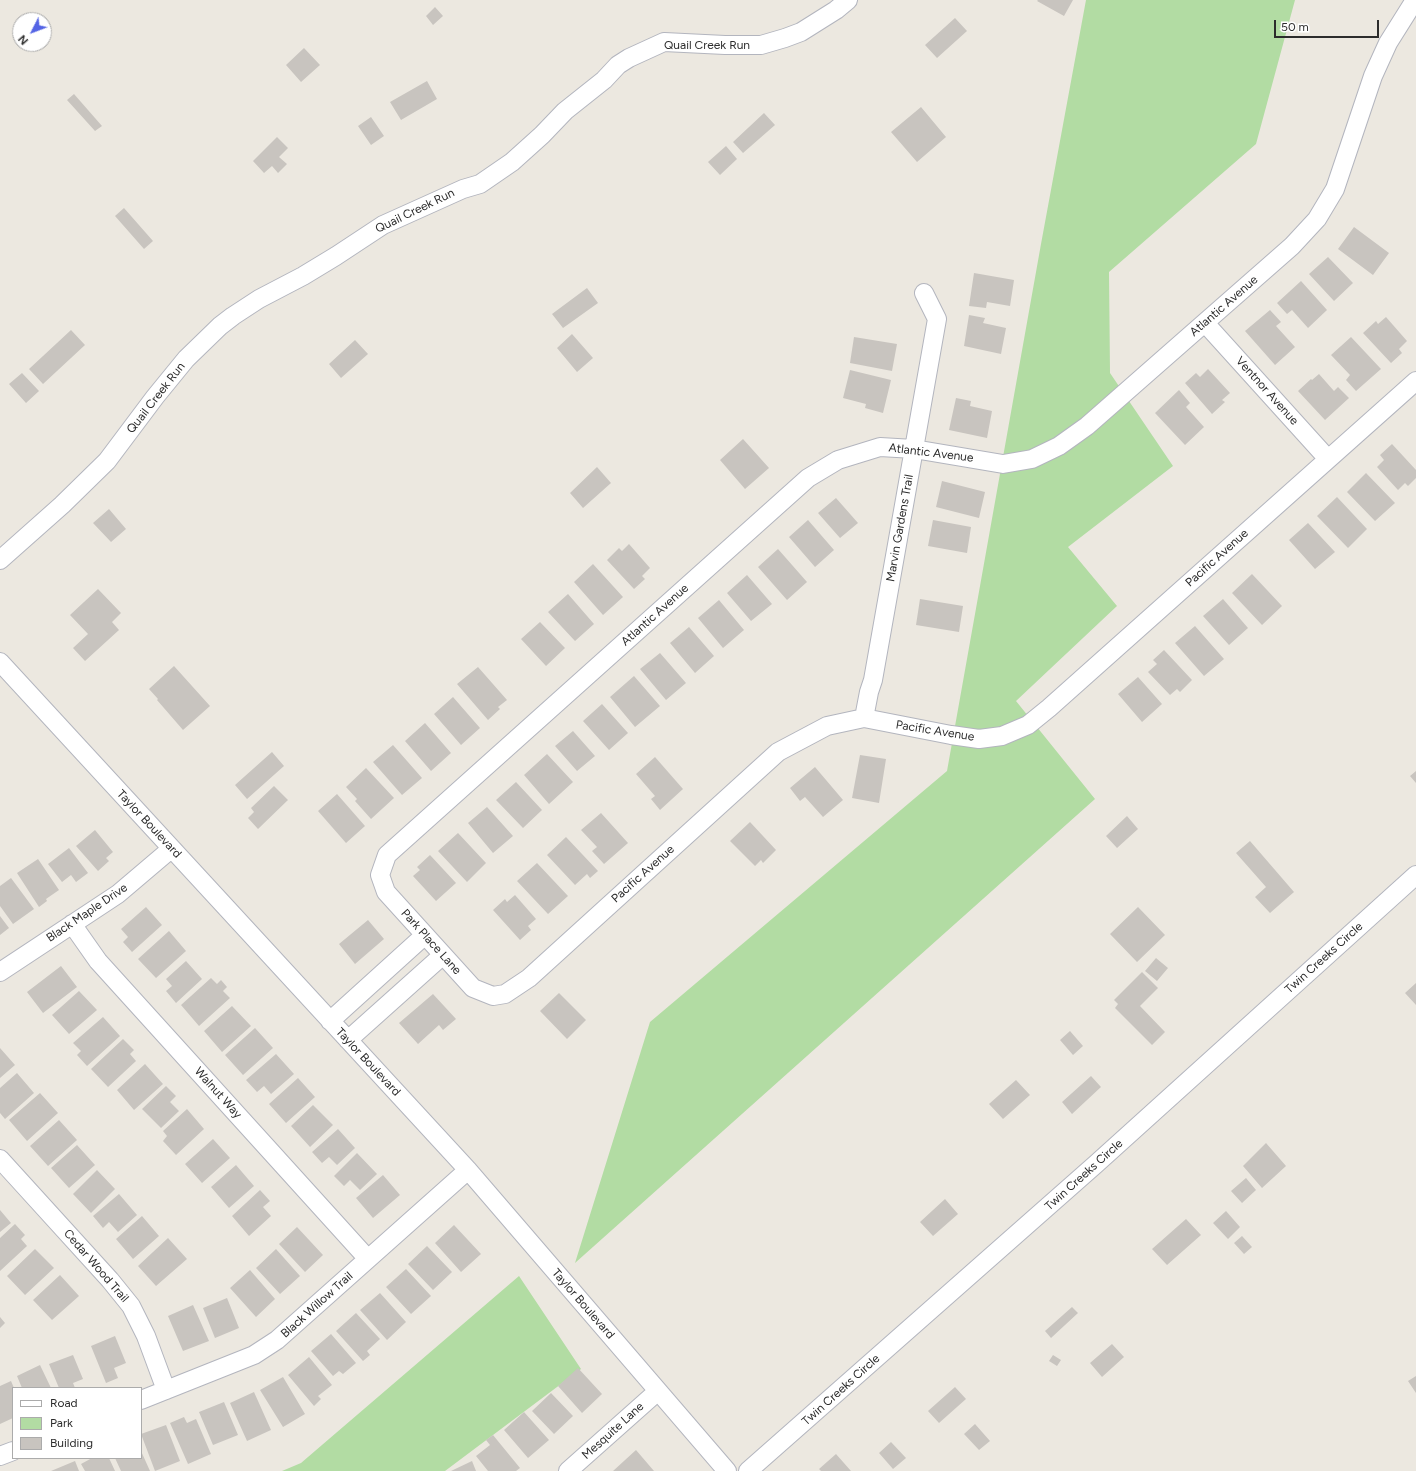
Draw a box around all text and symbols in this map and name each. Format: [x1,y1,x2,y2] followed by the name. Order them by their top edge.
[12,12,52,52] north arrow
[1276,12,1381,38] scale bar
[1281,20,1309,34] text: 50 m
[16,32,31,47] text: N
[664,38,750,52] street label: Quail Creek Run
[373,186,457,236] street label: Quail Creek Run
[1187,273,1261,339] street label: Atlantic Avenue
[1233,354,1301,428] street label: Ventnor Avenue
[124,360,188,436] street label: Quail Creek Run
[888,441,974,465] street label: Atlantic Avenue
[883,473,917,583] street label: Marvin Gardens Trail
[1183,526,1251,590] street label: Pacific Avenue
[618,581,692,649] street label: Atlantic Avenue
[895,718,975,744] street label: Pacific Avenue
[114,787,184,861] street label: Taylor Boulevard
[609,842,677,906] street label: Pacific Avenue
[44,881,130,945] street label: Black Maple Drive
[398,906,464,978] street label: Park Place Lane
[1282,919,1366,997] street label: Twin Creeks Circle
[333,1025,403,1099] street label: Taylor Boulevard
[191,1064,245,1122] street label: Walnut Way
[1042,1136,1126,1214] street label: Twin Creeks Circle
[60,1227,132,1305] street label: Cedar Wood Trail
[549,1266,617,1342] street label: Taylor Boulevard
[278,1269,356,1341] street label: Black Willow Trail
[799,1351,883,1429] street label: Twin Creeks Circle
[12,1387,142,1459] legend
[50,1396,78,1410] text: Road
[579,1399,647,1463] street label: Mesquite Lane
[50,1416,73,1430] text: Park
[50,1436,93,1450] text: Building

